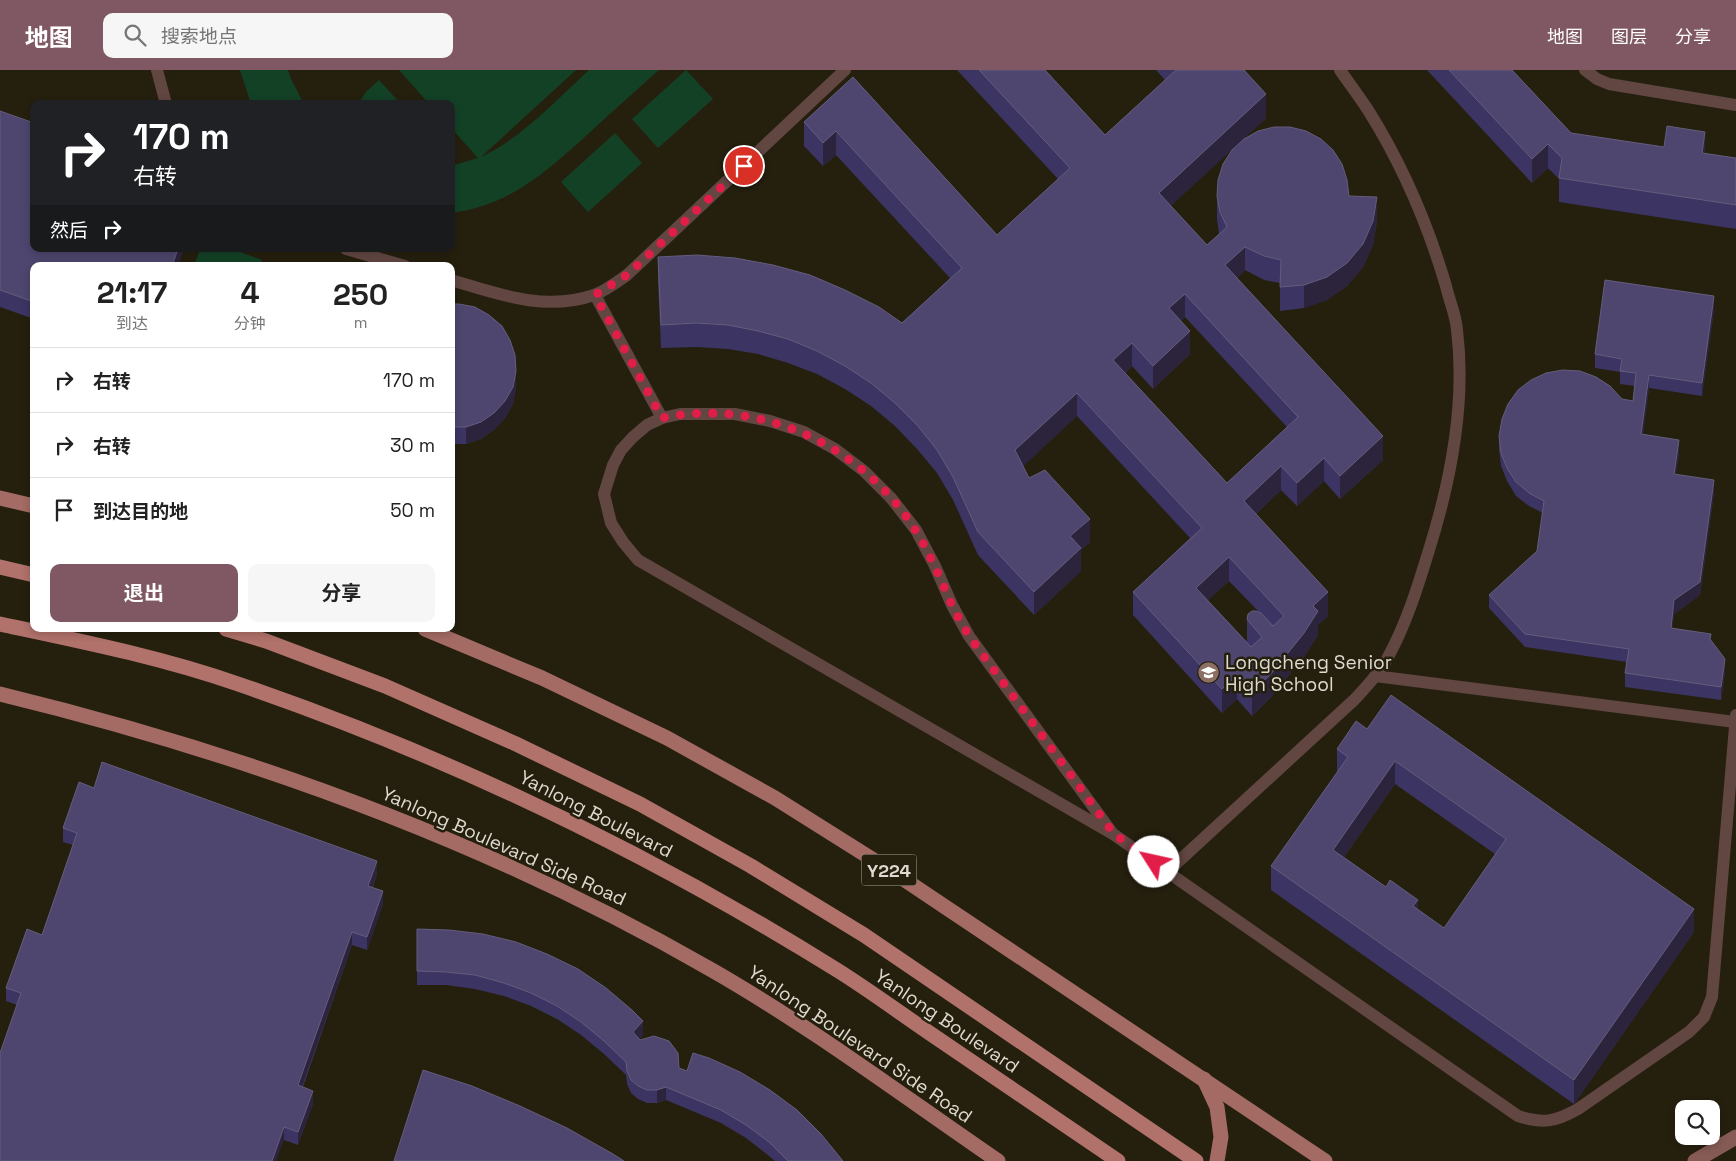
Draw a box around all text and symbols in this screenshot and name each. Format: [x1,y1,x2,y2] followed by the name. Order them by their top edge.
[103,13,453,58] search box
[121,21,149,49] icon: search
[25,22,73,53] text: 地图
[161,24,237,49] text: 搜索地点
[1547,25,1583,48] text: 地图
[1611,25,1647,48] text: 图层
[1675,25,1711,48] text: 分享
[133,115,230,159] text: 170 m
[50,120,115,185] icon: right
[723,145,765,187] pin
[730,152,758,180] icon: arrive
[133,162,177,190] text: 右转
[98,215,126,243] icon: right
[50,218,88,243] text: 然后
[97,273,167,312] text: 21:17
[241,273,260,312] text: 4
[333,275,388,314] text: 250
[354,312,367,333] text: m
[116,313,148,334] text: 到达
[234,313,266,334] text: 分钟
[50,366,78,394] icon: right
[383,368,435,393] text: 170 m
[93,369,131,394] text: 右转
[50,431,78,459] icon: right
[390,433,435,458] text: 30 m
[93,434,131,459] text: 右转
[50,496,78,524] icon: arrive
[390,498,435,523] text: 50 m
[93,499,188,524] text: 到达目的地
[50,564,238,622] button: 退出
[248,564,435,622] button: 分享
[1225,650,1392,697] place label: Longcheng Senior High School
[1197,661,1221,685] school or university icon: Longcheng Senior High School
[515,764,677,864] street label: Yanlong Boulevard
[378,781,630,911] street label: Yanlong Boulevard Side Road
[1127,835,1179,887] position arrow
[862,854,916,886] road number: Y224
[743,959,977,1129] street label: Yanlong Boulevard Side Road
[870,963,1024,1079] street label: Yanlong Boulevard
[1675,1100,1720,1145] map controls
[1675,1100,1720,1145] button: search

